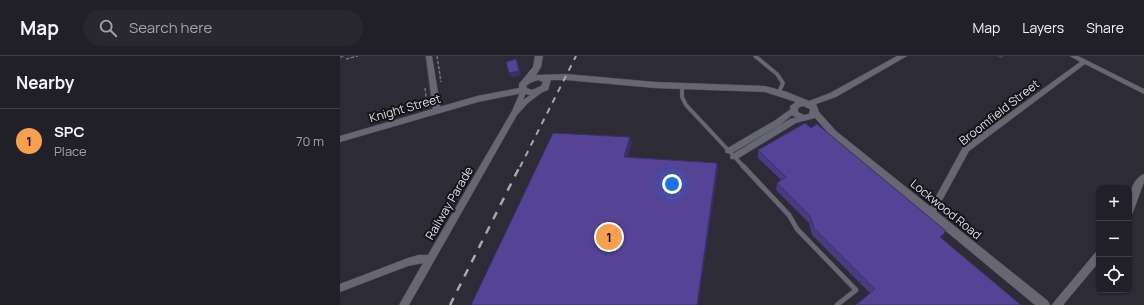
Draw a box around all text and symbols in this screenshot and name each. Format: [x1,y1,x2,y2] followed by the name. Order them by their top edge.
[83,10,363,46] search box
[20,15,59,41] text: Map
[97,17,119,39] icon: search
[129,17,212,38] text: Search here
[972,18,1000,37] text: Map
[1022,18,1064,37] text: Layers
[1086,18,1124,37] text: Share
[16,71,74,94] text: Nearby
[955,75,1043,149] street label: Broomfield Street
[367,90,443,126] street label: Knight Street
[54,121,85,142] text: SPC
[26,132,32,150] text: 1
[296,132,324,150] text: 70 m
[54,142,87,160] text: Place
[421,163,477,243] street label: Railway Parade
[662,174,682,194] your location
[907,175,985,243] street label: Lockwood Road
[1096,185,1132,293] map controls
[1096,185,1132,221] button: +
[1096,221,1132,257] button: −
[596,222,622,252] pin: 1
[1096,257,1132,293] button: locate

